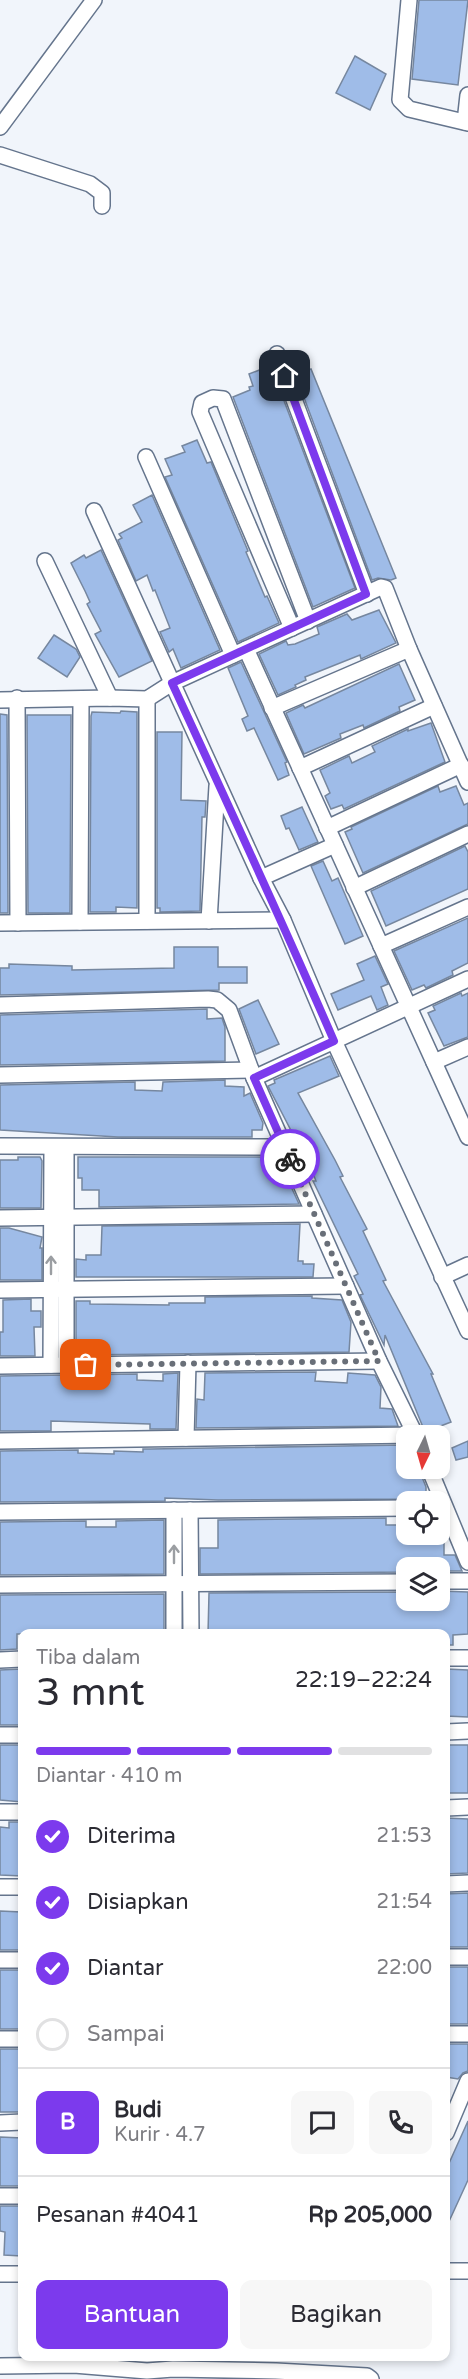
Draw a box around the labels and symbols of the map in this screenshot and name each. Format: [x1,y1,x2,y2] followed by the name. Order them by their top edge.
[259,350,310,401] pin
[260,1129,320,1189] courier
[46,1255,57,1275] one-way arrow
[60,1339,111,1390] pin
[396,1425,450,1479] north arrow
[168,1545,180,1565] one-way arrow

